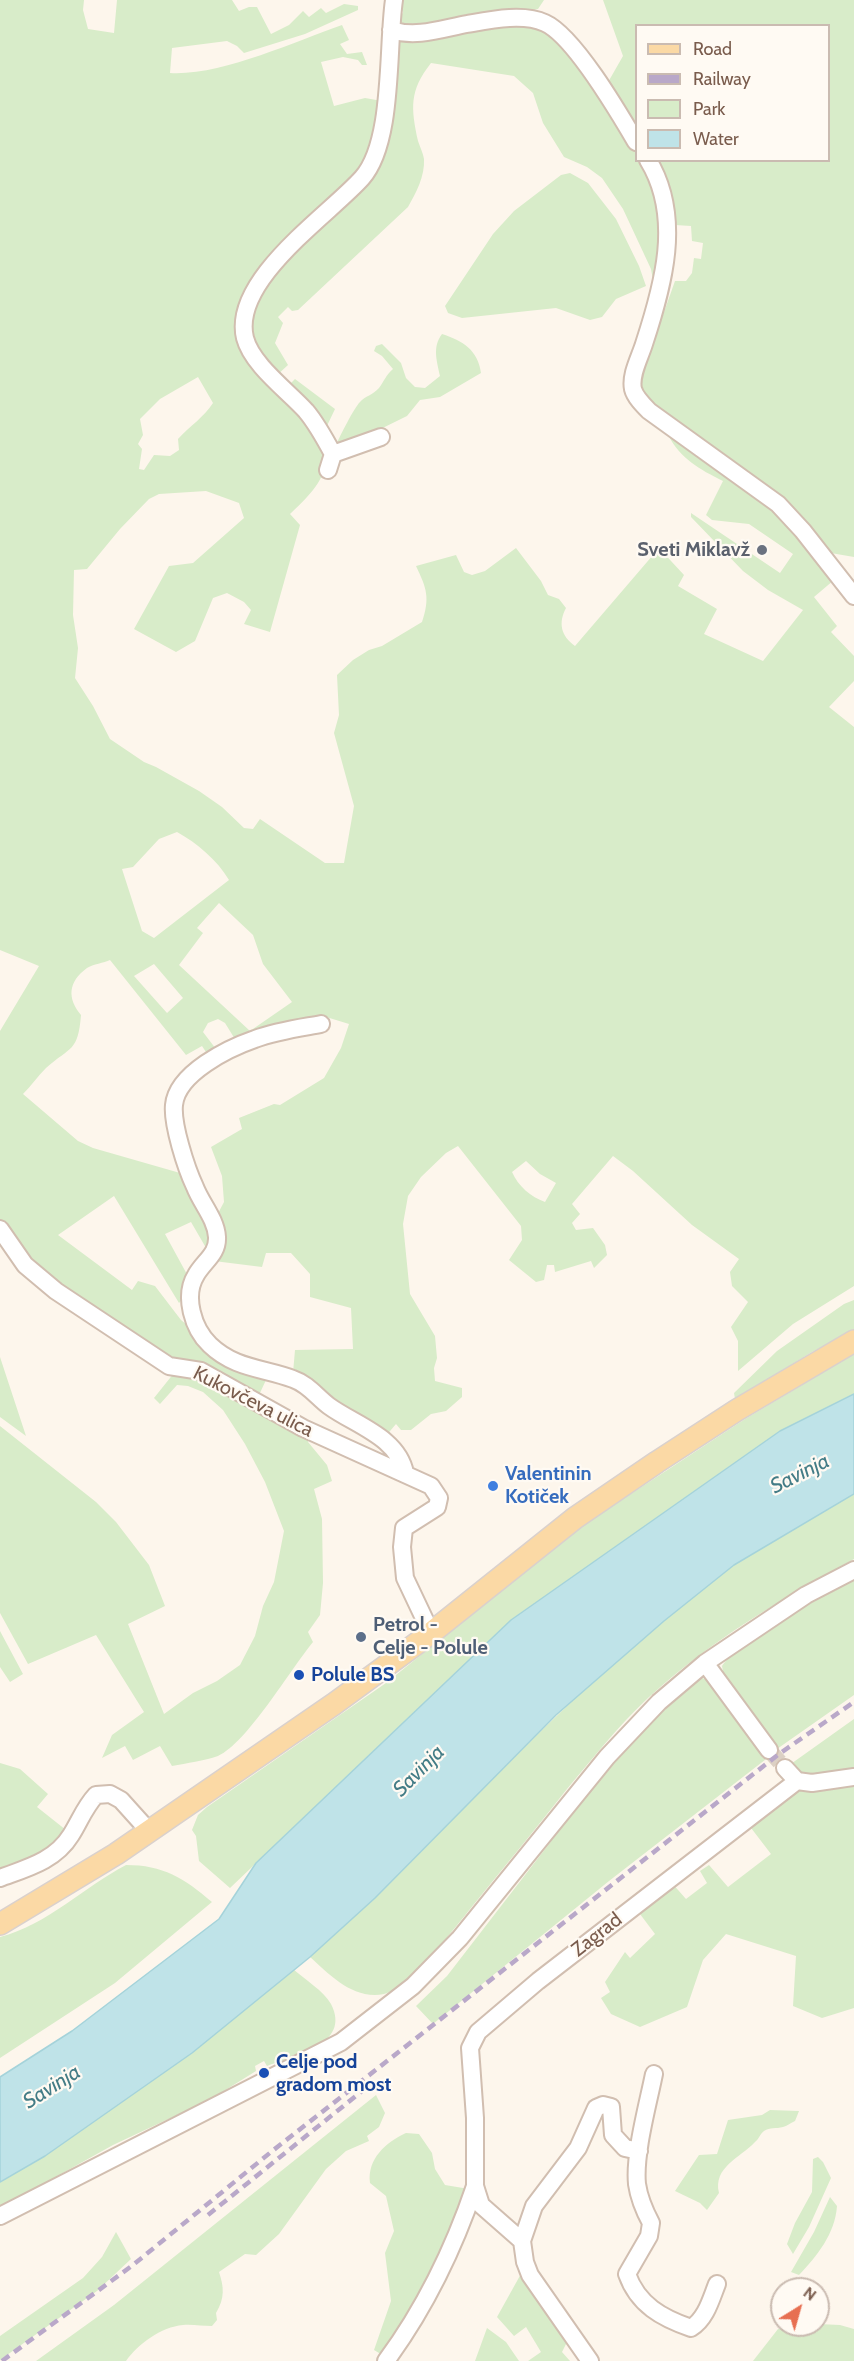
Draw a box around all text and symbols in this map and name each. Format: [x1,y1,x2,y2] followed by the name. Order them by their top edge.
[635,24,830,162] legend
[693,38,732,60] text: Road
[693,68,751,90] text: Railway
[693,98,725,120] text: Park
[693,128,739,150] text: Water
[637,538,750,562] place label: Sveti Miklavž
[755,543,769,557] marker: Sveti Miklavž
[189,1361,317,1443] street label: Kukovčeva ulica
[766,1449,834,1499] water label: Savinja
[505,1462,591,1509] place label: Valentinin Kotiček
[486,1479,500,1493] marker: Valentinin Kotiček
[373,1613,488,1660] place label: Petrol - Celje - Polule
[354,1630,368,1644] marker: Petrol - Celje - Polule
[311,1663,394,1687] place label: Polule BS
[292,1668,306,1682] marker: Polule BS
[388,1740,450,1802] water label: Savinja
[567,1908,627,1962] street label: Zagrad
[276,2050,391,2097] place label: Celje pod gradom most
[19,2060,85,2114] water label: Savinja
[257,2066,271,2080] marker: Celje pod gradom most
[770,2277,830,2337] north arrow
[800,2283,820,2305] text: N

